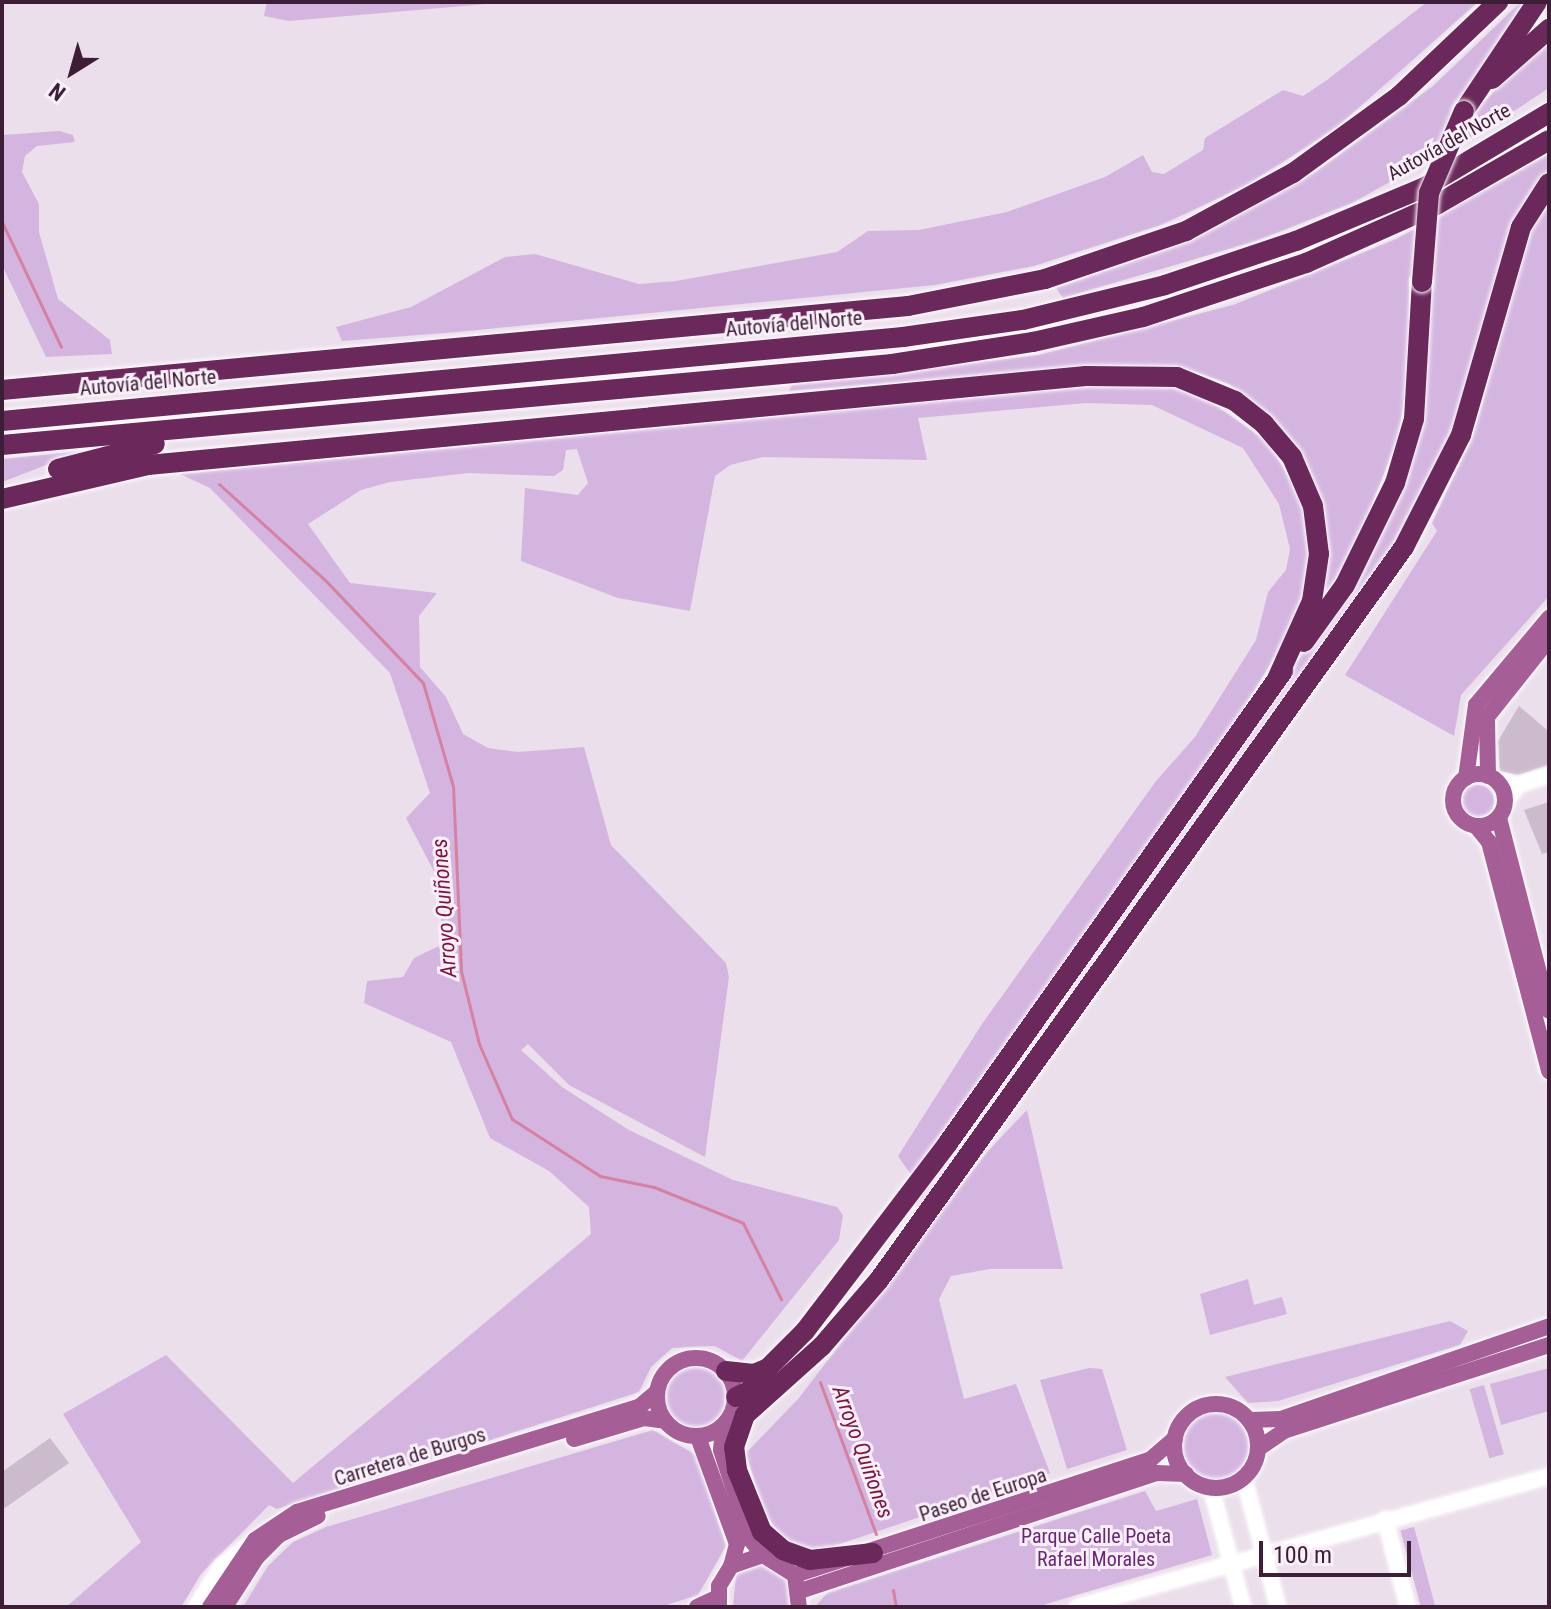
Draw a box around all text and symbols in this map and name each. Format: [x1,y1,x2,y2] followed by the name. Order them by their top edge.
[32,32,112,112] north arrow
[44,78,70,106] text: N
[1383,98,1515,186] street label: Autovía del Norte
[725,306,863,342] street label: Autovía del Norte
[79,365,217,401] street label: Autovía del Norte
[426,838,462,978] water label: Arroyo Quiñones
[827,1382,899,1522] water label: Arroyo Quiñones
[331,1423,489,1491] street label: Carretera de Burgos
[916,1463,1050,1527] street label: Paseo de Europa
[1021,1524,1171,1571] park label: Parque Calle Poeta Rafael Morales
[1263,1525,1415,1575] scale bar
[1273,1541,1332,1569] text: 100 m

